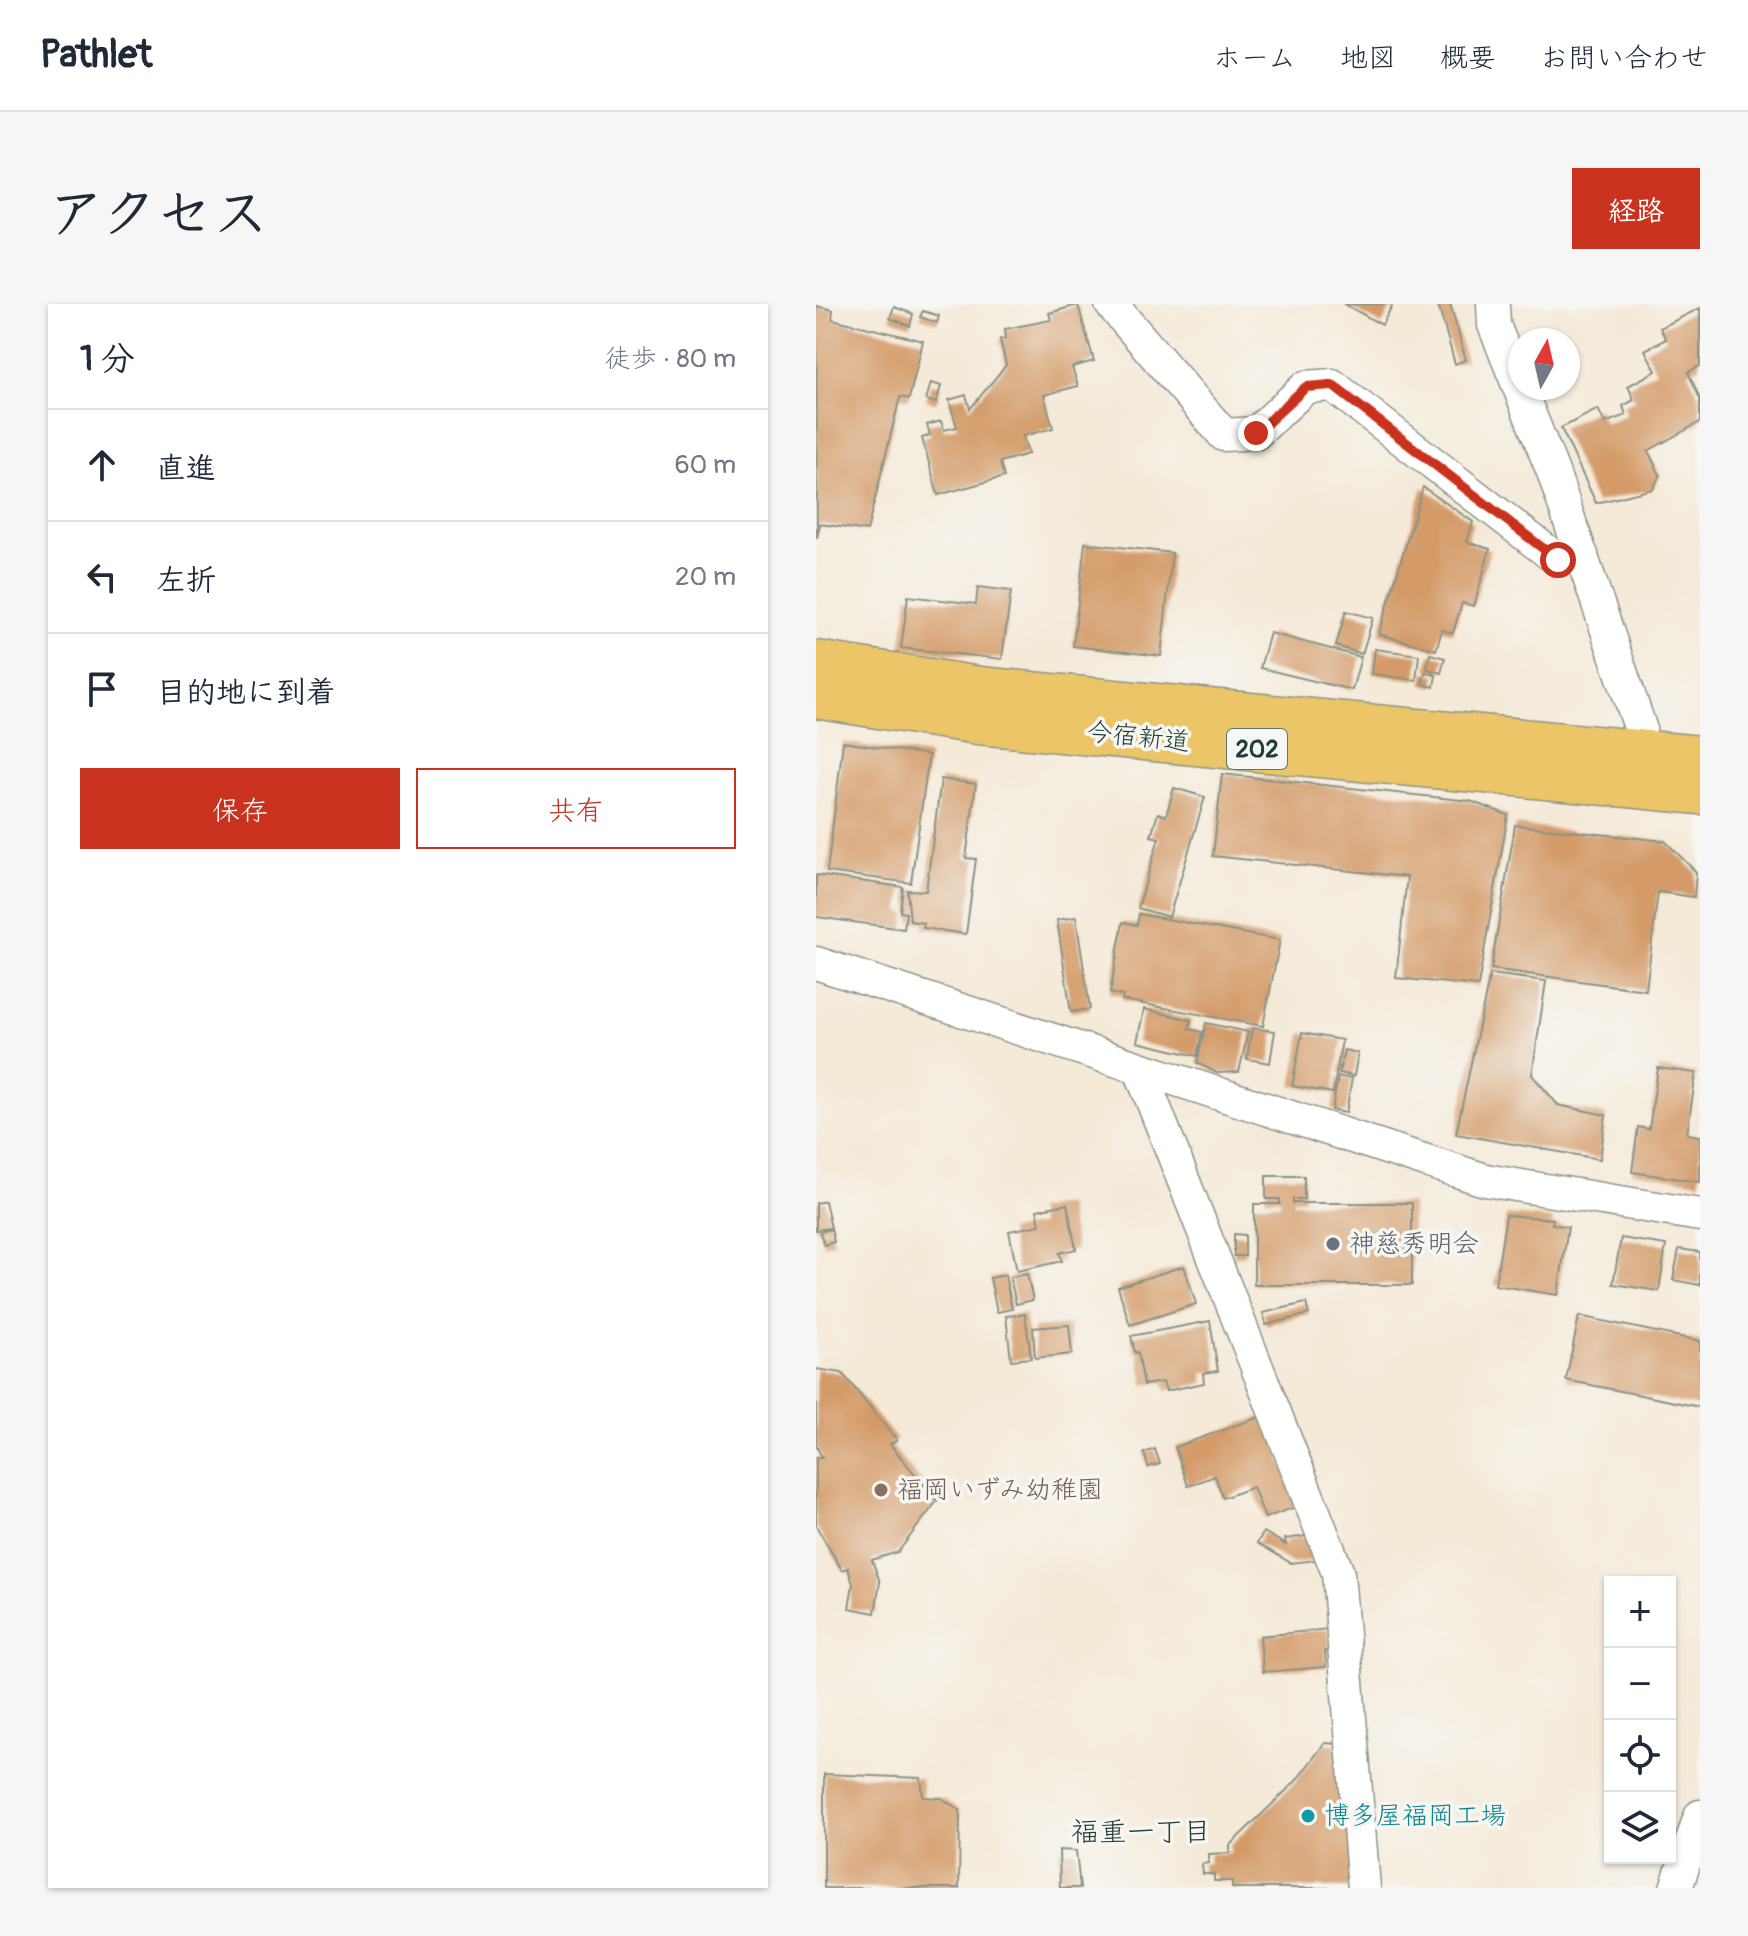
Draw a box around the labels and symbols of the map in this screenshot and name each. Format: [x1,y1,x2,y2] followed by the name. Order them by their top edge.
[1508,328,1580,400] north arrow
[1238,415,1274,451] route end
[1540,542,1576,578] route start
[1085,716,1191,758] street label: 今宿新道
[1227,729,1287,769] road number: 202
[1349,1228,1479,1260] place label: 神慈秀明会
[1324,1235,1342,1253] marker: 神慈秀明会
[897,1474,1103,1506] place label: 福岡いずみ幼稚園
[872,1481,890,1499] marker: 福岡いずみ幼稚園
[1324,1800,1506,1832] place label: 博多屋福岡工場
[1299,1807,1317,1825] marker: 博多屋福岡工場
[1071,1815,1211,1850] district label: 福重一丁目

